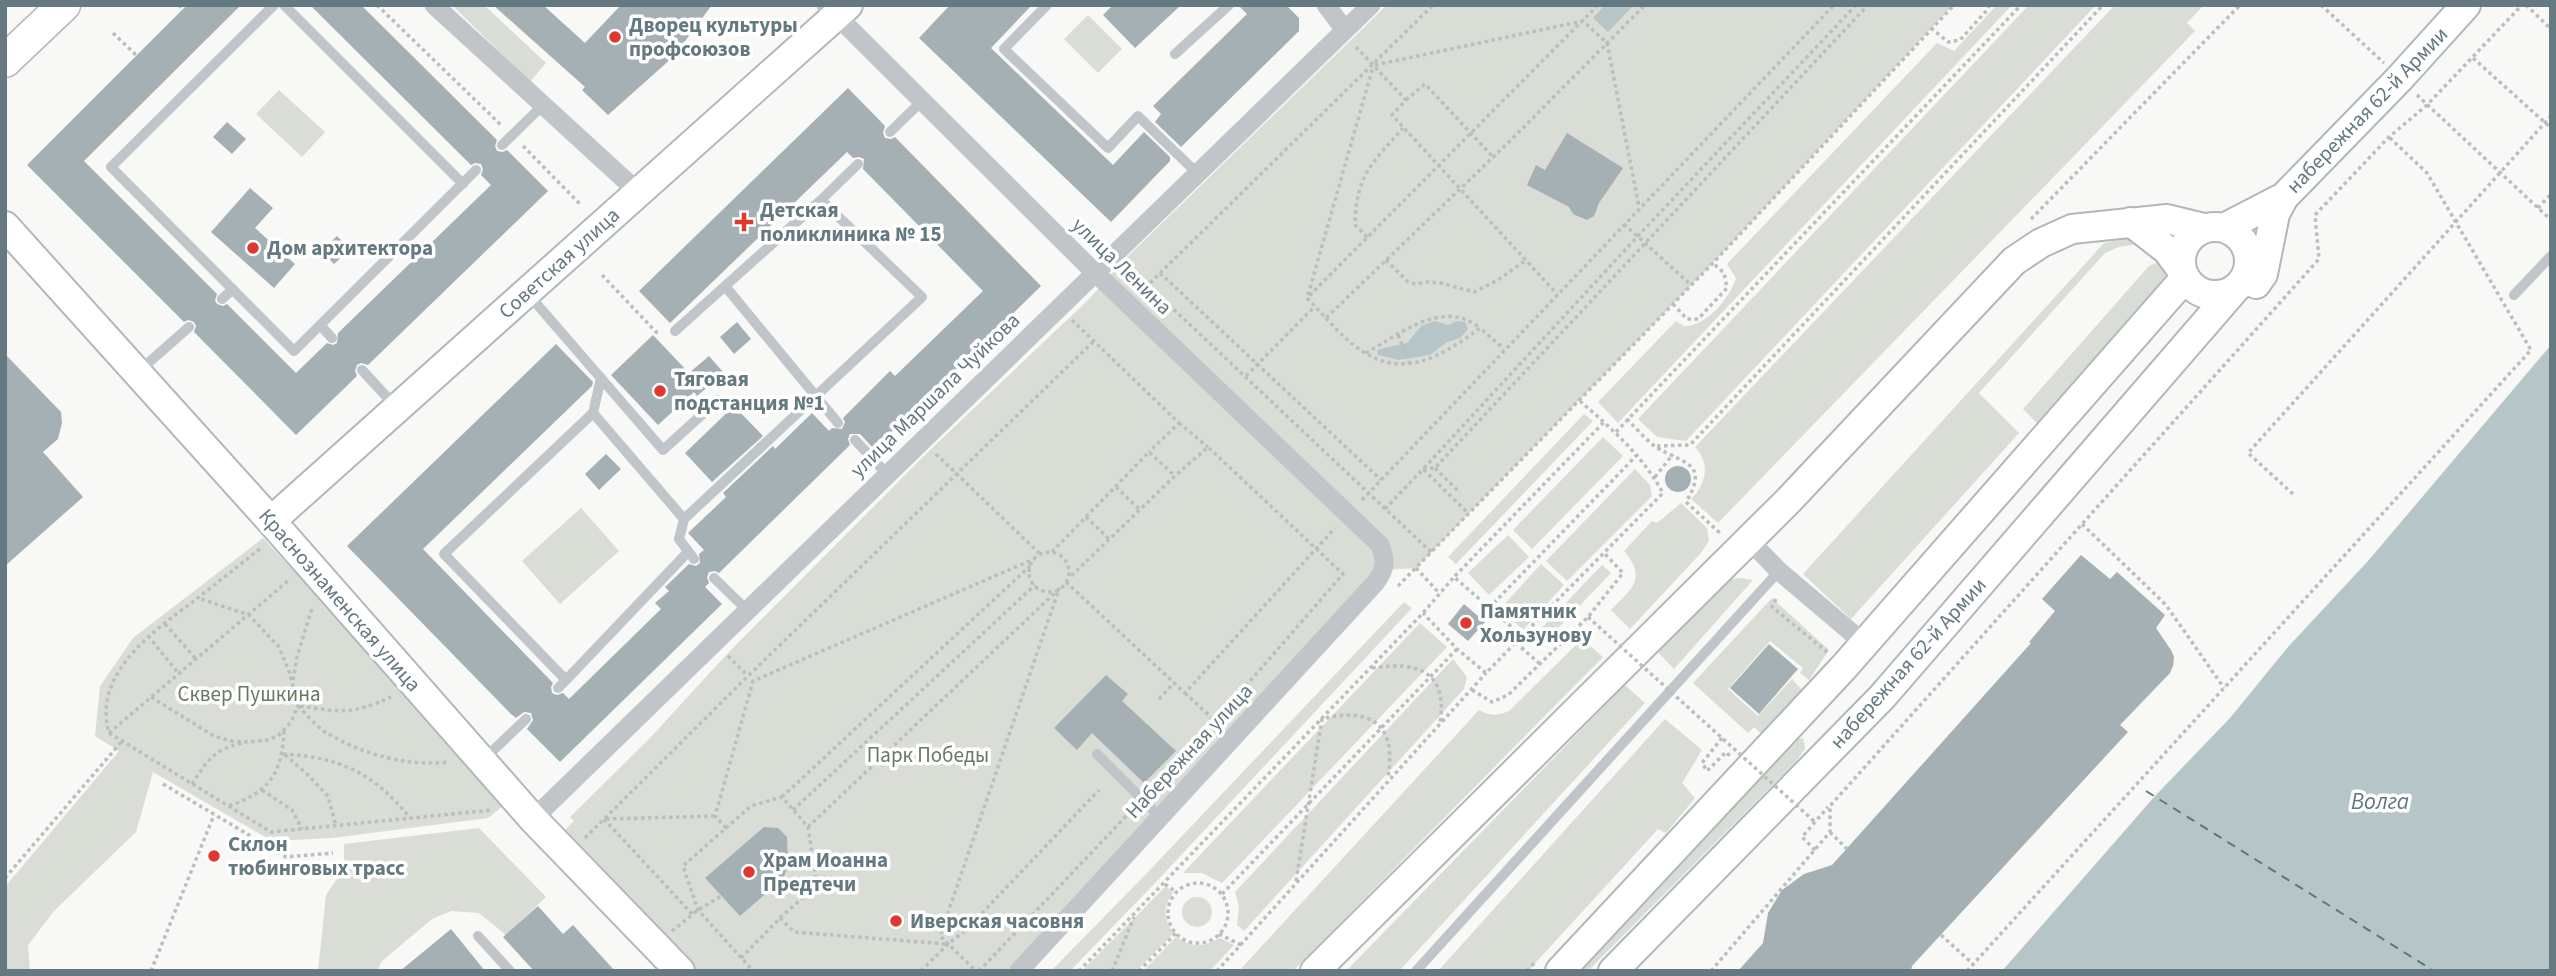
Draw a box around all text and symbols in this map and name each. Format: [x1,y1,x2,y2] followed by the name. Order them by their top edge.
[629,10,798,64] place label: Дворец культуры профсоюзов
[2279,20,2455,200] street label: набережная 62-й Армии
[607,29,623,45] marker: Дворец культуры профсоюзов
[760,195,941,249] place label: Детская поликлиника № 15
[492,200,626,326] street label: Советская улица
[1065,210,1179,322] street label: улица Ленина
[734,212,754,232] marker: Детская поликлиника № 15
[267,233,433,263] place label: Дом архитектора
[245,240,261,256] marker: Дом архитектора
[843,306,1027,484] street label: улица Маршала Чуйкова
[674,364,825,418] place label: Тяговая подстанция №1
[652,383,668,399] marker: Тяговая подстанция №1
[252,502,428,698] street label: Краснознаменская улица
[1823,571,1993,755] street label: набережная 62-й Армии
[1480,596,1592,650] place label: Памятник Хользунову
[1458,615,1474,631] marker: Памятник Хользунову
[1118,677,1260,825] street label: Набережная улица
[177,679,321,709] park label: Сквер Пушкина
[867,740,989,770] park label: Парк Победы
[2351,785,2409,818] water label: Волга
[228,829,405,883] place label: Склон тюбинговых трасс
[763,845,888,899] place label: Храм Иоанна Предтечи
[206,848,222,864] marker: Склон тюбинговых трасс
[741,864,757,880] marker: Храм Иоанна Предтечи
[910,906,1084,936] place label: Иверская часовня
[888,913,904,929] marker: Иверская часовня

